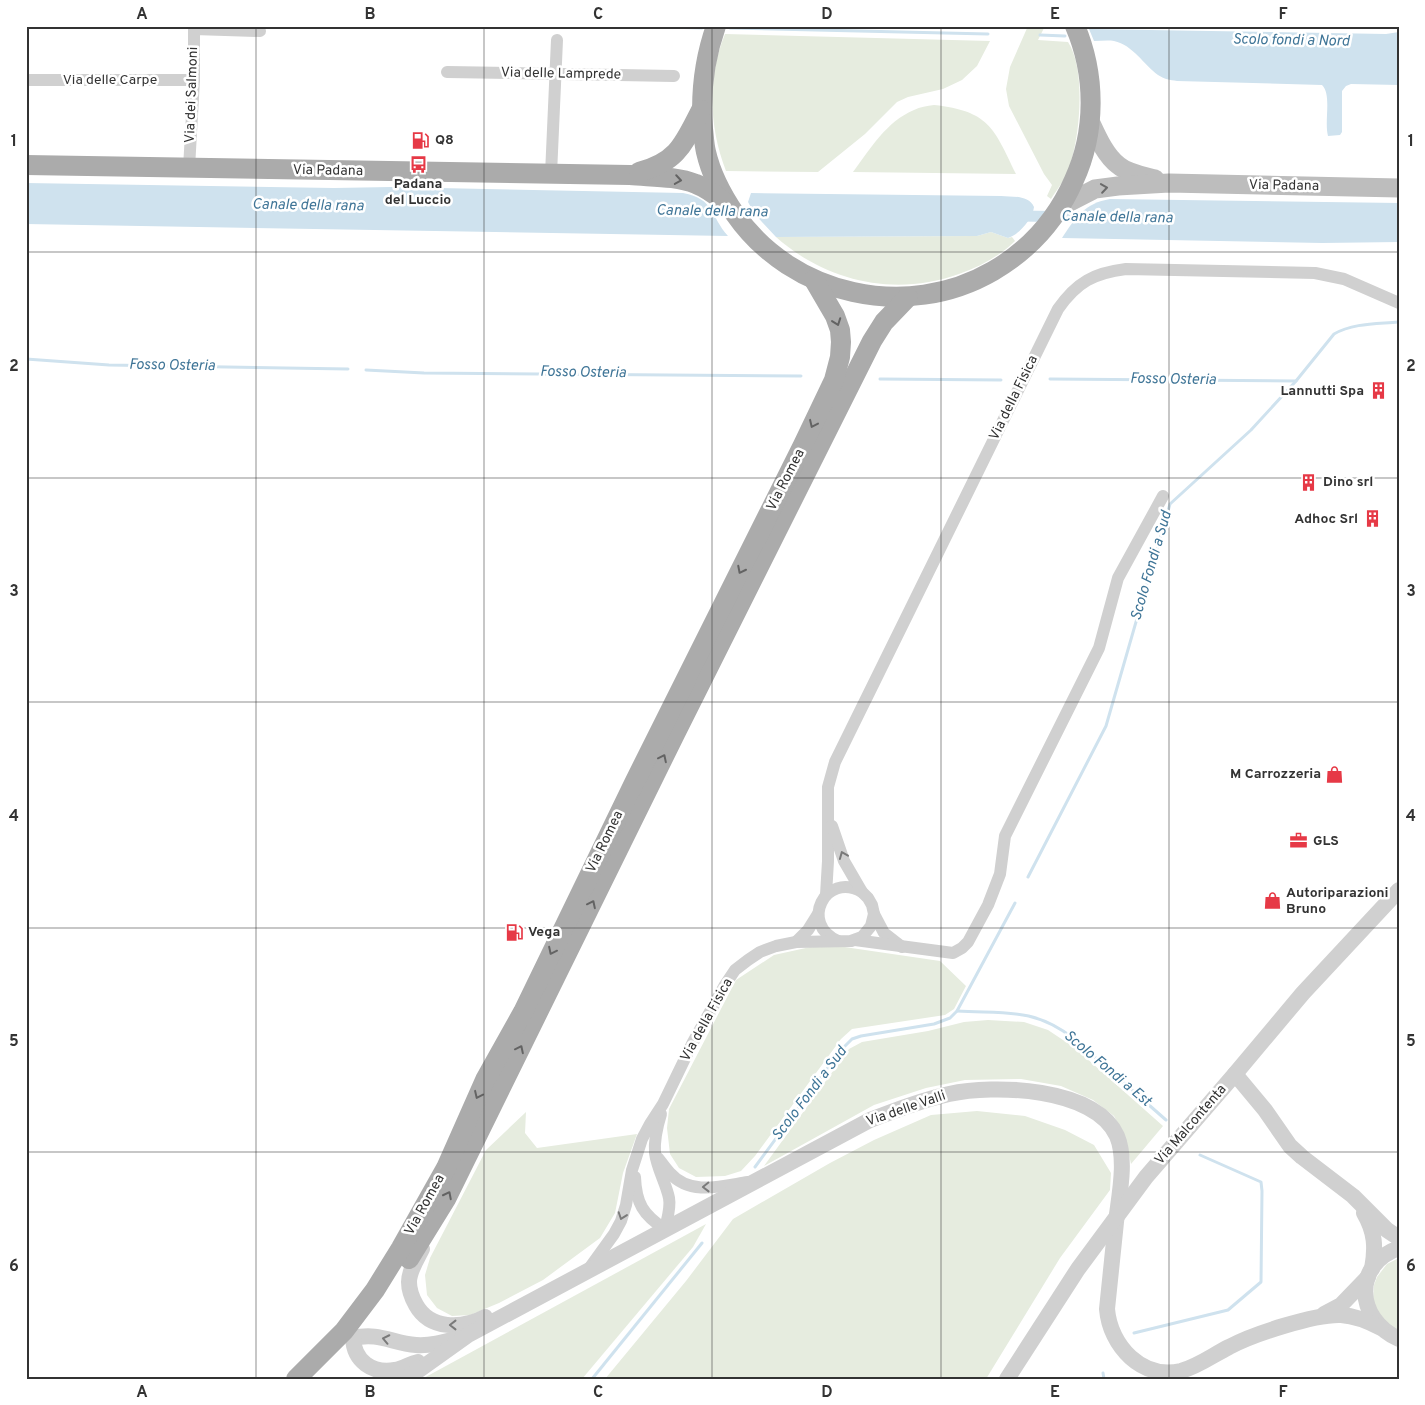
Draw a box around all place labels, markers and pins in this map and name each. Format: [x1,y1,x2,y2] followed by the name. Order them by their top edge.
[411,130,431,150] fuel station icon: Q8
[435,132,454,149] place label: Q8
[408,154,428,174] bus stop icon: Padana del Luccio
[385,176,451,209] place label: Padana del Luccio
[1368,381,1388,401] building icon: Lannutti Spa
[1280,383,1364,400] place label: Lannutti Spa
[1299,472,1319,492] building icon: Dino srl
[1323,474,1373,491] place label: Dino srl
[1362,509,1382,529] building icon: Adhoc Srl
[1294,511,1358,528] place label: Adhoc Srl
[1325,764,1345,784] shop icon: M Carrozzeria
[1230,766,1321,783] place label: M Carrozzeria
[1289,831,1309,851] office icon: GLS
[1313,833,1339,850] place label: GLS
[1286,885,1388,918] place label: Autoriparazioni Bruno
[1262,891,1282,911] shop icon: Autoriparazioni Bruno
[504,922,524,942] fuel station icon: Vega
[528,924,560,941] place label: Vega

